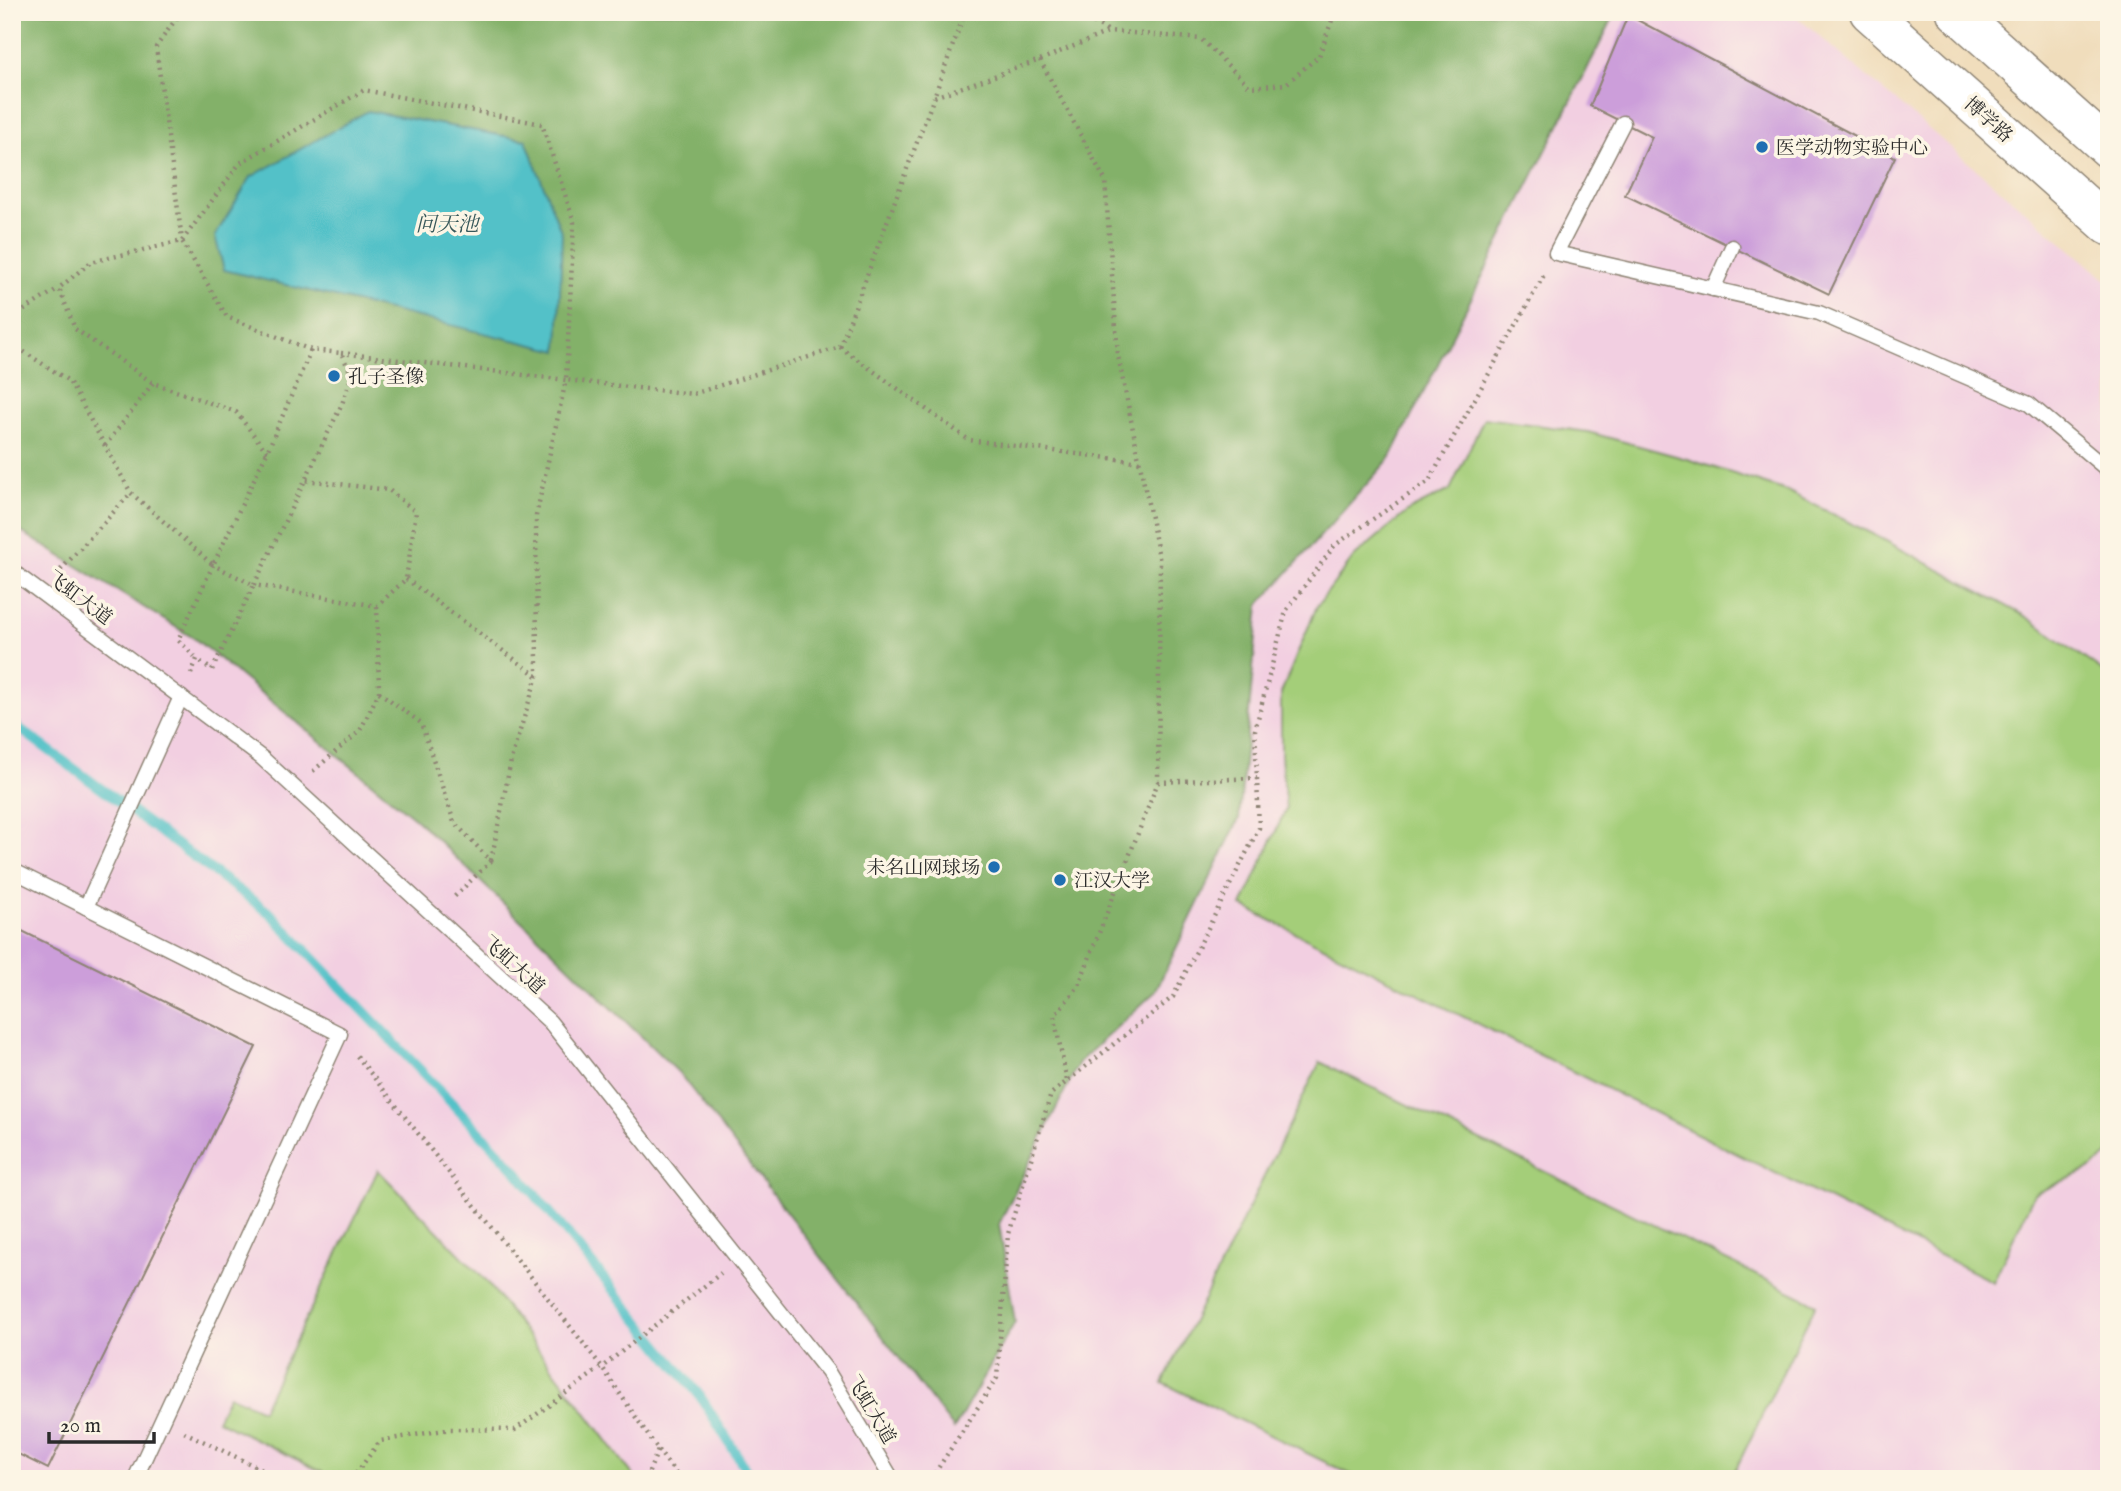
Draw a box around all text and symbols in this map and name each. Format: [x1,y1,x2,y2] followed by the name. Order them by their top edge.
[1958,92,2017,148] street label: 博学路
[1776,137,1928,161] place label: 医学动物实验中心
[1754,139,1770,155] marker: 医学动物实验中心
[416,212,480,239] water label: 问天池
[348,366,424,390] place label: 孔子圣像
[326,368,342,384] marker: 孔子圣像
[41,566,116,631] street label: 飞虹大道
[866,857,980,881] place label: 未名山网球场
[986,859,1002,875] marker: 未名山网球场
[1074,870,1150,894] place label: 江汉大学
[1052,872,1068,888] marker: 江汉大学
[476,931,549,1000] street label: 飞虹大道
[840,1371,900,1449] street label: 飞虹大道
[49,1400,154,1444] scale bar
[60,1413,101,1440] text: 20 m

